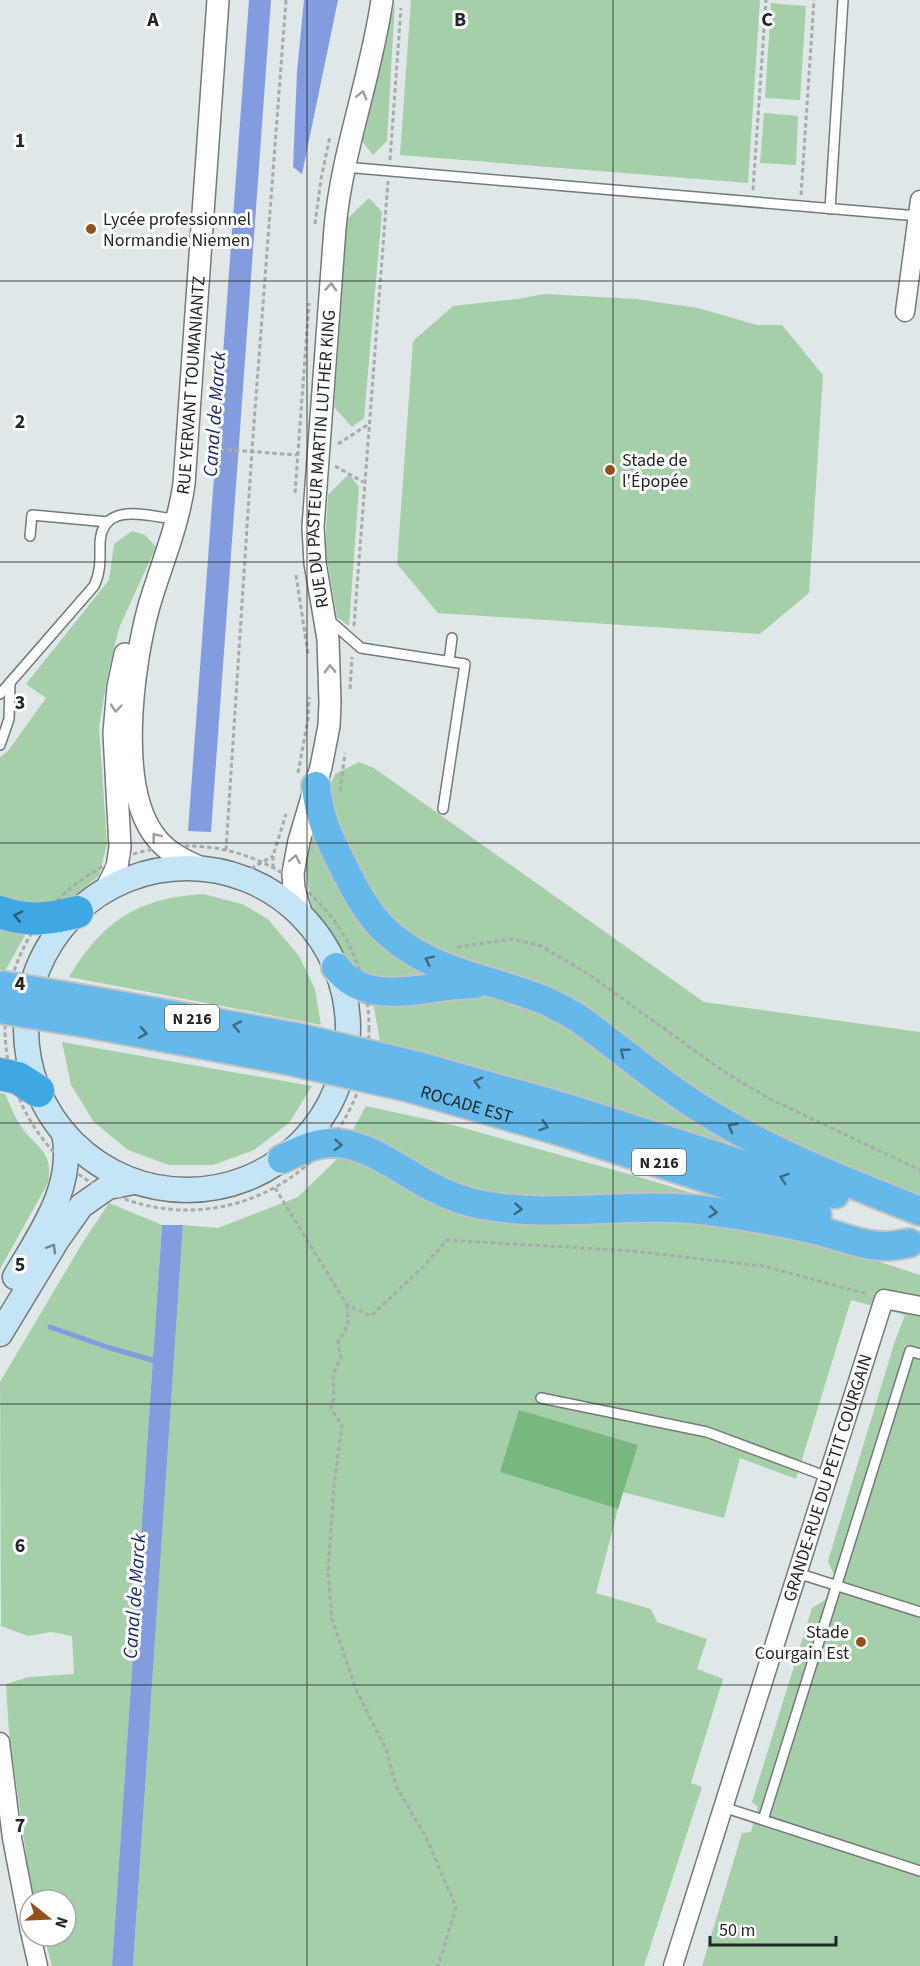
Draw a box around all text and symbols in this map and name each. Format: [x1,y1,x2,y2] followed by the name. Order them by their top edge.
[146,6,159,34] text: A
[454,6,466,34] text: B
[761,6,773,34] text: C
[355,90,368,100] one-way arrow
[15,127,25,155] text: 1
[103,207,251,253] place label: Lycée professionnel Normandie Niemen
[84,222,98,236] marker: Lycée professionnel Normandie Niemen
[171,275,212,496] street label: RUE YERVANT TOUMANIANTZ
[324,282,337,291] one-way arrow
[301,309,342,610] street label: RUE DU PASTEUR MARTIN LUTHER KING
[197,350,233,478] water label: Canal de Marck
[15,408,25,436] text: 2
[622,448,688,494] place label: Stade de l'Épopée
[603,463,617,477] marker: Stade de l'Épopée
[324,664,336,673] one-way arrow
[15,689,25,717] text: 3
[110,703,123,713] one-way arrow
[153,833,164,844] one-way arrow
[288,855,301,865] one-way arrow
[13,911,23,924] one-way arrow
[424,956,435,968] one-way arrow
[15,970,26,998] text: 4
[165,1005,219,1031] road number: N 216
[233,1020,243,1033] one-way arrow
[139,1027,148,1039] one-way arrow
[620,1049,631,1060] one-way arrow
[473,1077,484,1089] one-way arrow
[417,1080,516,1130] street label: ROCADE EST
[538,1119,549,1131] one-way arrow
[728,1123,739,1135] one-way arrow
[333,1138,342,1151] one-way arrow
[632,1149,686,1175] road number: N 216
[779,1173,790,1185] one-way arrow
[514,1203,523,1216] one-way arrow
[709,1205,718,1218] one-way arrow
[44,1244,56,1254] one-way arrow
[15,1251,25,1279] text: 5
[777,1351,879,1605] street label: GRANDE-RUE DU PETIT COURGAIN
[15,1532,25,1560] text: 6
[117,1532,153,1660] water label: Canal de Marck
[755,1620,849,1666] place label: Stade Courgain Est
[854,1635,868,1649] marker: Stade Courgain Est
[15,1812,25,1840] text: 7
[18,1888,78,1948] north arrow
[710,1909,836,1947] scale bar
[49,1914,73,1931] text: N
[719,1918,755,1943] text: 50 m

